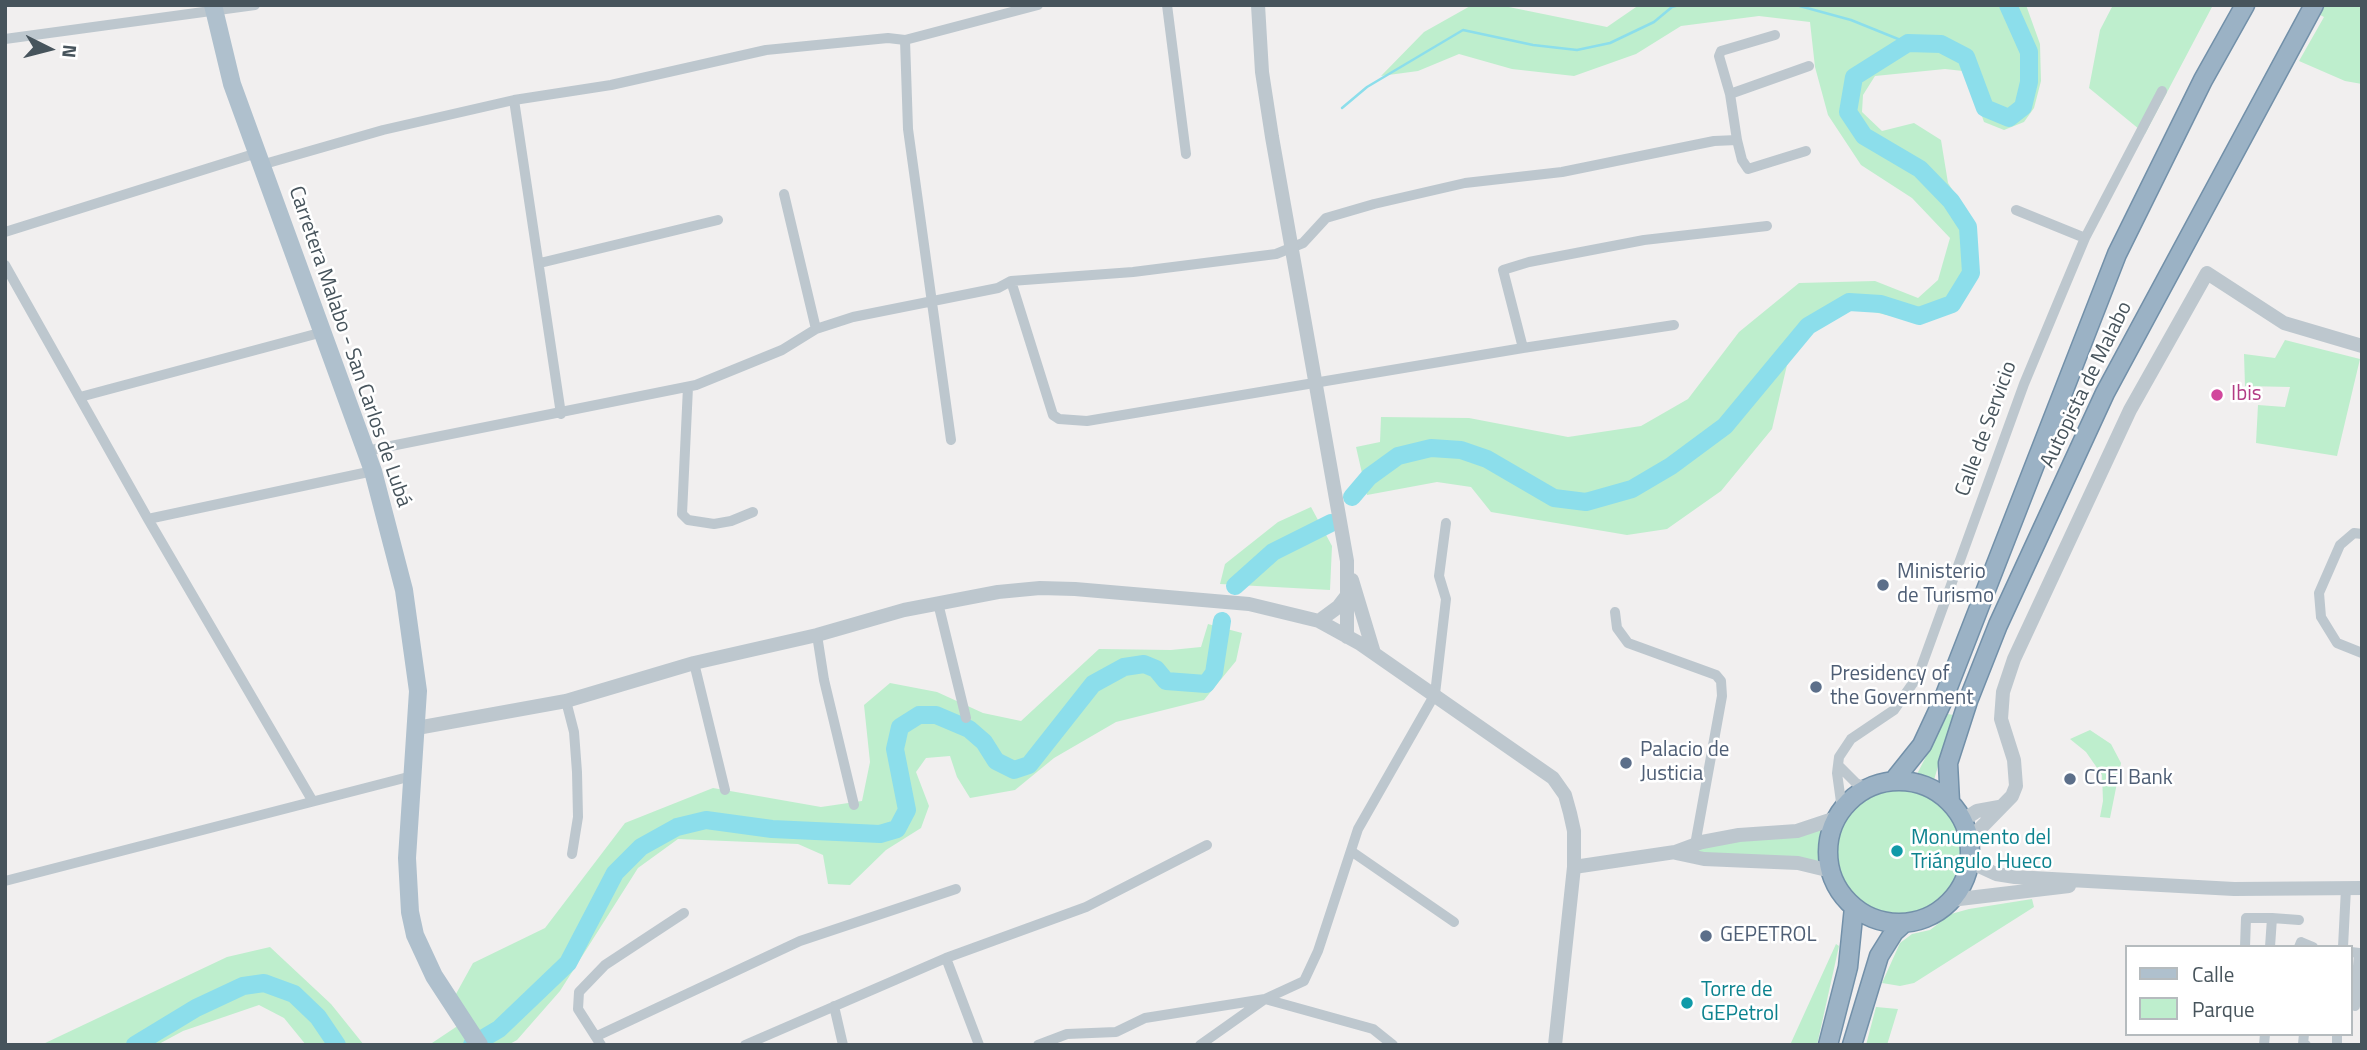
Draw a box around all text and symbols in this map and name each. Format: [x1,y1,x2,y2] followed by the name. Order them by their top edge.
[14,14,84,84] north arrow
[55,43,85,59] text: N
[282,183,416,511] street label: Carretera Malabo - San Carlos de Lubá
[2036,298,2138,472] street label: Autopista de Malabo
[1951,358,2023,500] street label: Calle de Servicio
[2231,382,2262,408] place label: Ibis
[2209,387,2225,403] marker: Ibis
[1897,560,1994,610] place label: Ministerio de Turismo
[1875,577,1891,593] marker: Ministerio de Turismo
[1830,662,1974,712] place label: Presidency of the Government
[1808,679,1824,695] marker: Presidency of the Government
[1640,738,1729,788] place label: Palacio de Justicia
[1618,755,1634,771] marker: Palacio de Justicia
[2084,766,2173,792] place label: CCEI Bank
[2062,771,2078,787] marker: CCEI Bank
[1911,826,2052,876] place label: Monumento del Triángulo Hueco
[1889,843,1905,859] marker: Monumento del Triángulo Hueco
[1720,923,1817,949] place label: GEPETROL
[1698,928,1714,944] marker: GEPETROL
[2126,945,2353,1036] legend
[2192,958,2234,990] text: Calle
[1701,978,1779,1028] place label: Torre de GEPetrol
[2192,993,2255,1025] text: Parque
[1679,995,1695,1011] marker: Torre de GEPetrol

